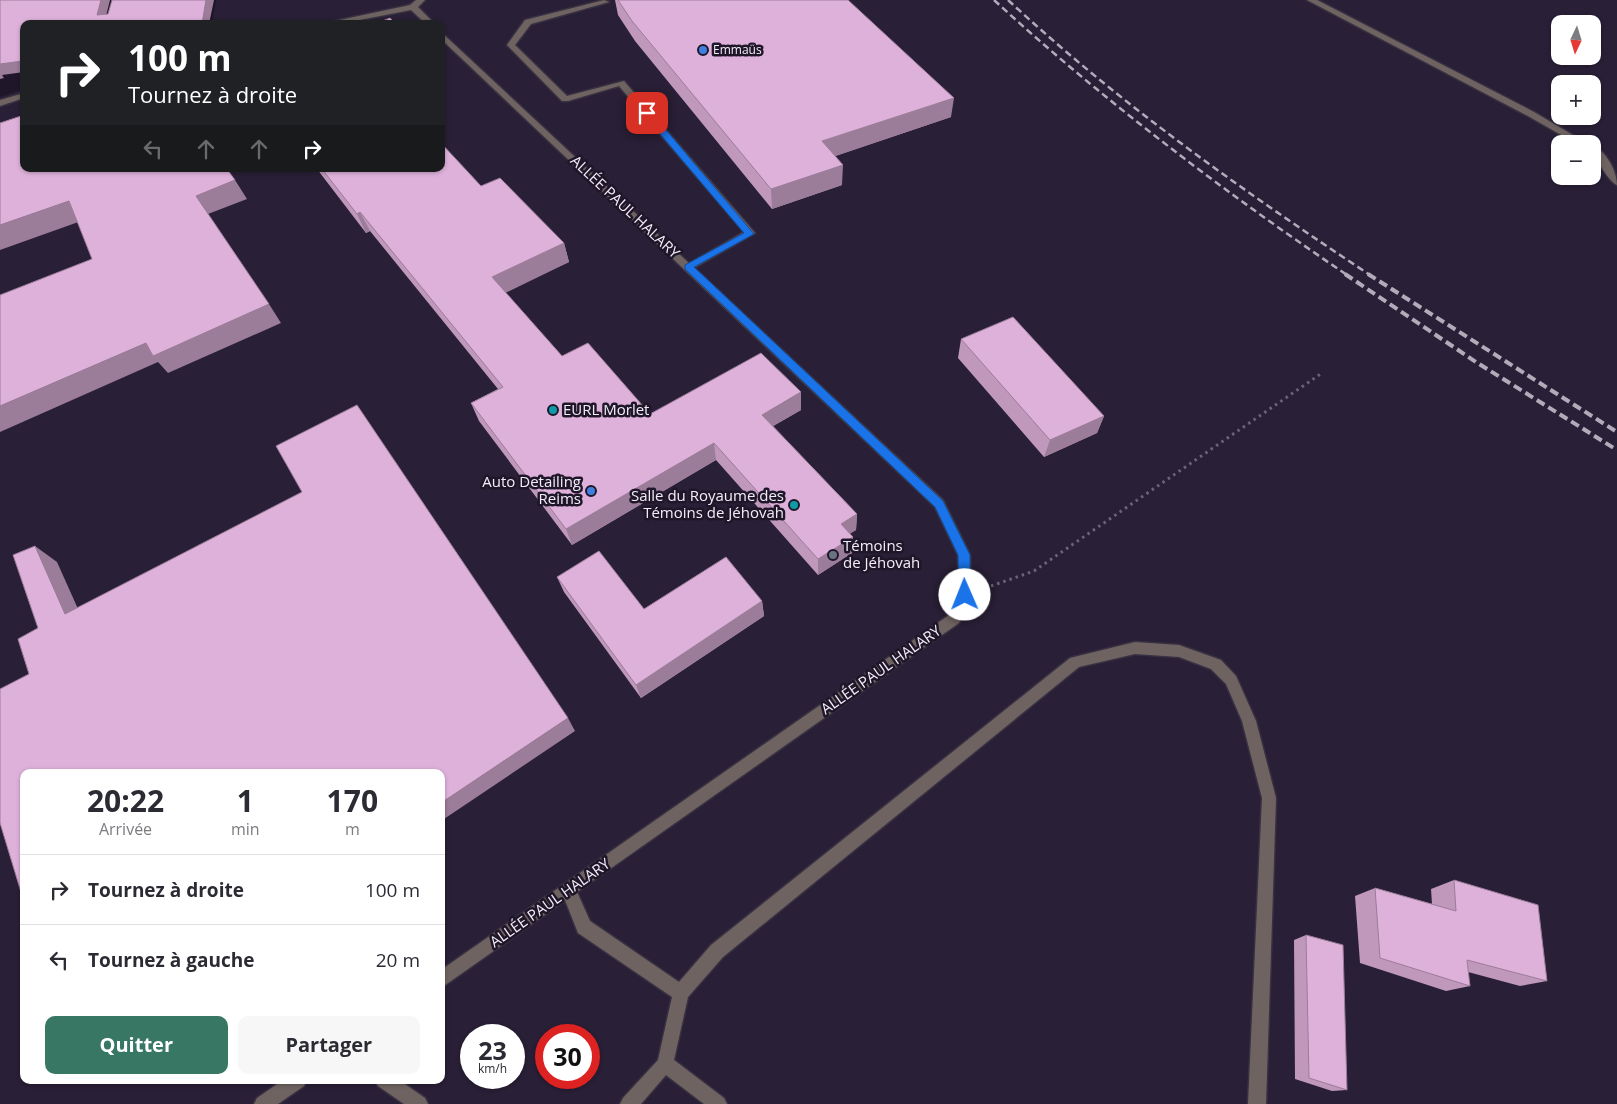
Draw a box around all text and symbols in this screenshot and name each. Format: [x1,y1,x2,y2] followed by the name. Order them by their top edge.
[1551,15,1601,65] north arrow
[1551,15,1601,185] map controls
[128,34,232,81] text: 100 m
[45,40,110,105] icon: right
[713,41,762,58] place label: Emmaüs
[697,44,709,56] marker: Emmaüs
[1551,75,1601,125] button: +
[128,79,297,109] text: Tournez à droite
[626,92,668,134] pin
[633,99,661,127] icon: arrive
[139,135,167,163] icon: left
[192,135,220,163] icon: ahead
[245,135,273,163] icon: ahead
[298,135,326,163] icon: right
[1551,135,1601,185] button: −
[567,150,685,263] street label: ALLÉE PAUL HALARY
[563,399,649,419] place label: EURL Morlet
[547,404,559,416] marker: EURL Morlet
[482,471,581,508] place label: Auto Detailing Reims
[585,485,597,497] marker: Auto Detailing Reims
[631,485,784,522] place label: Salle du Royaume des Témoins de Jéhovah
[788,499,800,511] marker: Salle du Royaume des Témoins de Jéhovah
[843,535,920,572] place label: Témoins de Jéhovah
[827,549,839,561] marker: Témoins de Jéhovah
[938,568,990,620] position arrow
[816,620,945,718] street label: ALLÉE PAUL HALARY
[87,780,164,821] text: 20:22
[237,780,254,821] text: 1
[327,780,378,821] text: 170
[99,818,152,840] text: Arrivée
[231,818,260,840] text: min
[345,818,360,840] text: m
[485,853,614,951] street label: ALLÉE PAUL HALARY
[45,876,73,904] icon: right
[88,877,244,903] text: Tournez à droite
[365,877,420,903] text: 100 m
[45,946,73,974] icon: left
[88,947,254,973] text: Tournez à gauche
[376,947,420,973] text: 20 m
[45,1016,228,1074] button: Quitter
[238,1016,420,1074] button: Partager
[535,1024,600,1089] speed limit sign: 30
[478,1033,507,1067] text: 23
[478,1060,507,1077] text: km/h

